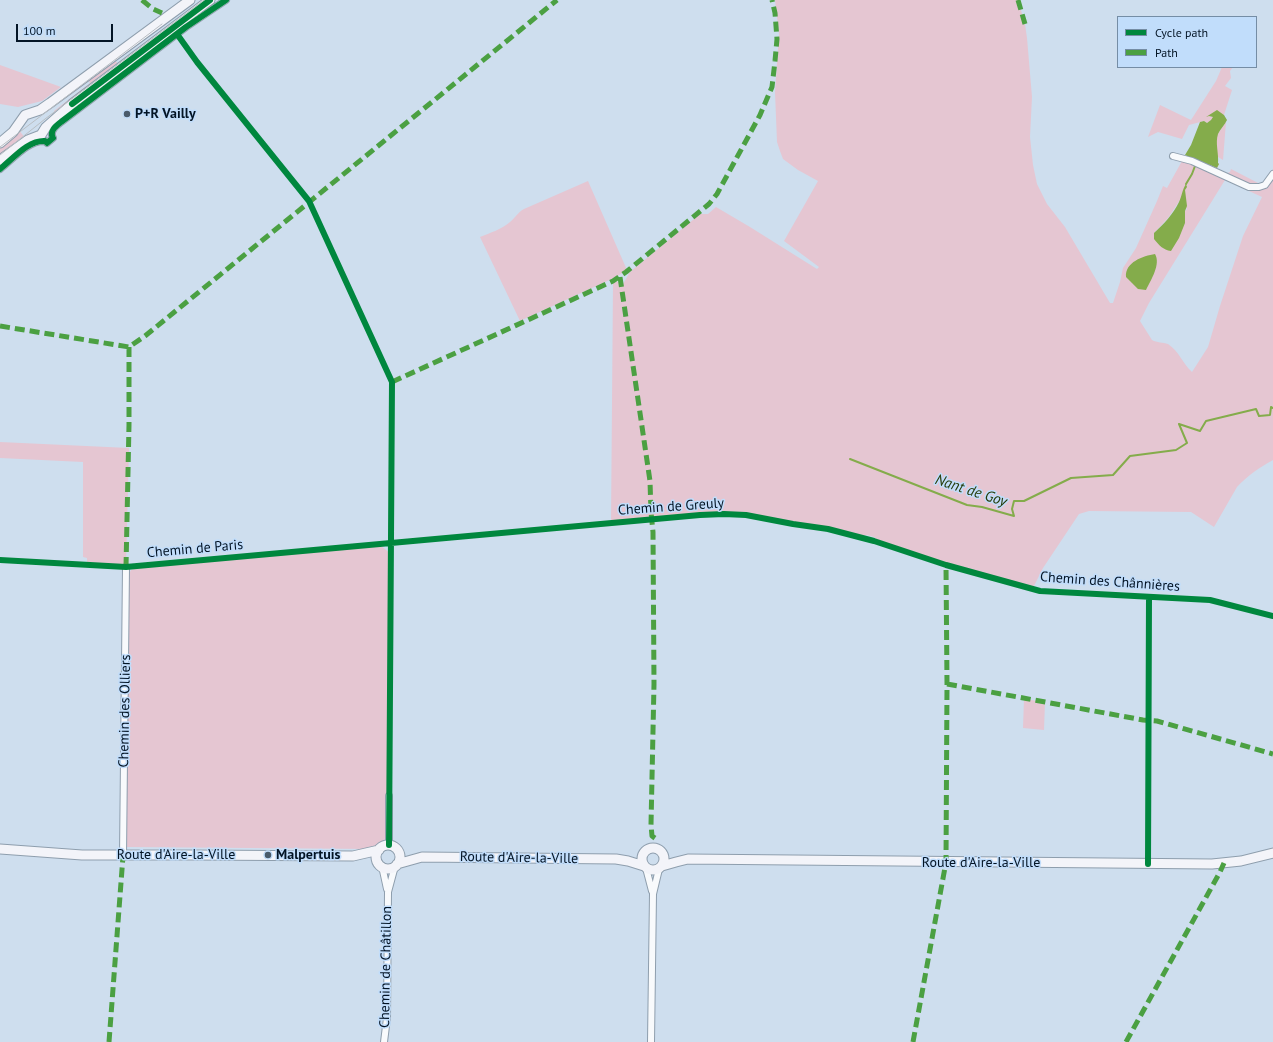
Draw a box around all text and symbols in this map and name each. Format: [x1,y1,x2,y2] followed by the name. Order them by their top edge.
[18,16,115,42] scale bar
[1117,16,1257,68] legend
[23,23,56,38] text: 100 m
[1155,25,1208,40] text: Cycle path
[1155,45,1178,60] text: Path
[135,106,196,122] place label: P+R Vailly
[122,109,132,119] marker: P+R Vailly
[933,471,1009,511] water label: Nant de Goy
[617,495,725,519] street label: Chemin de Greuly
[146,536,244,562] street label: Chemin de Paris
[1040,569,1180,595] street label: Chemin des Chânnières
[116,654,134,768] street label: Chemin des Olliers
[117,847,235,863] street label: Route d'Aire-la-Ville
[276,847,340,863] place label: Malpertuis
[460,849,578,867] street label: Route d'Aire-la-Ville
[263,850,273,860] marker: Malpertuis
[922,855,1040,871] street label: Route d'Aire-la-Ville
[377,906,395,1028] street label: Chemin de Châtillon

